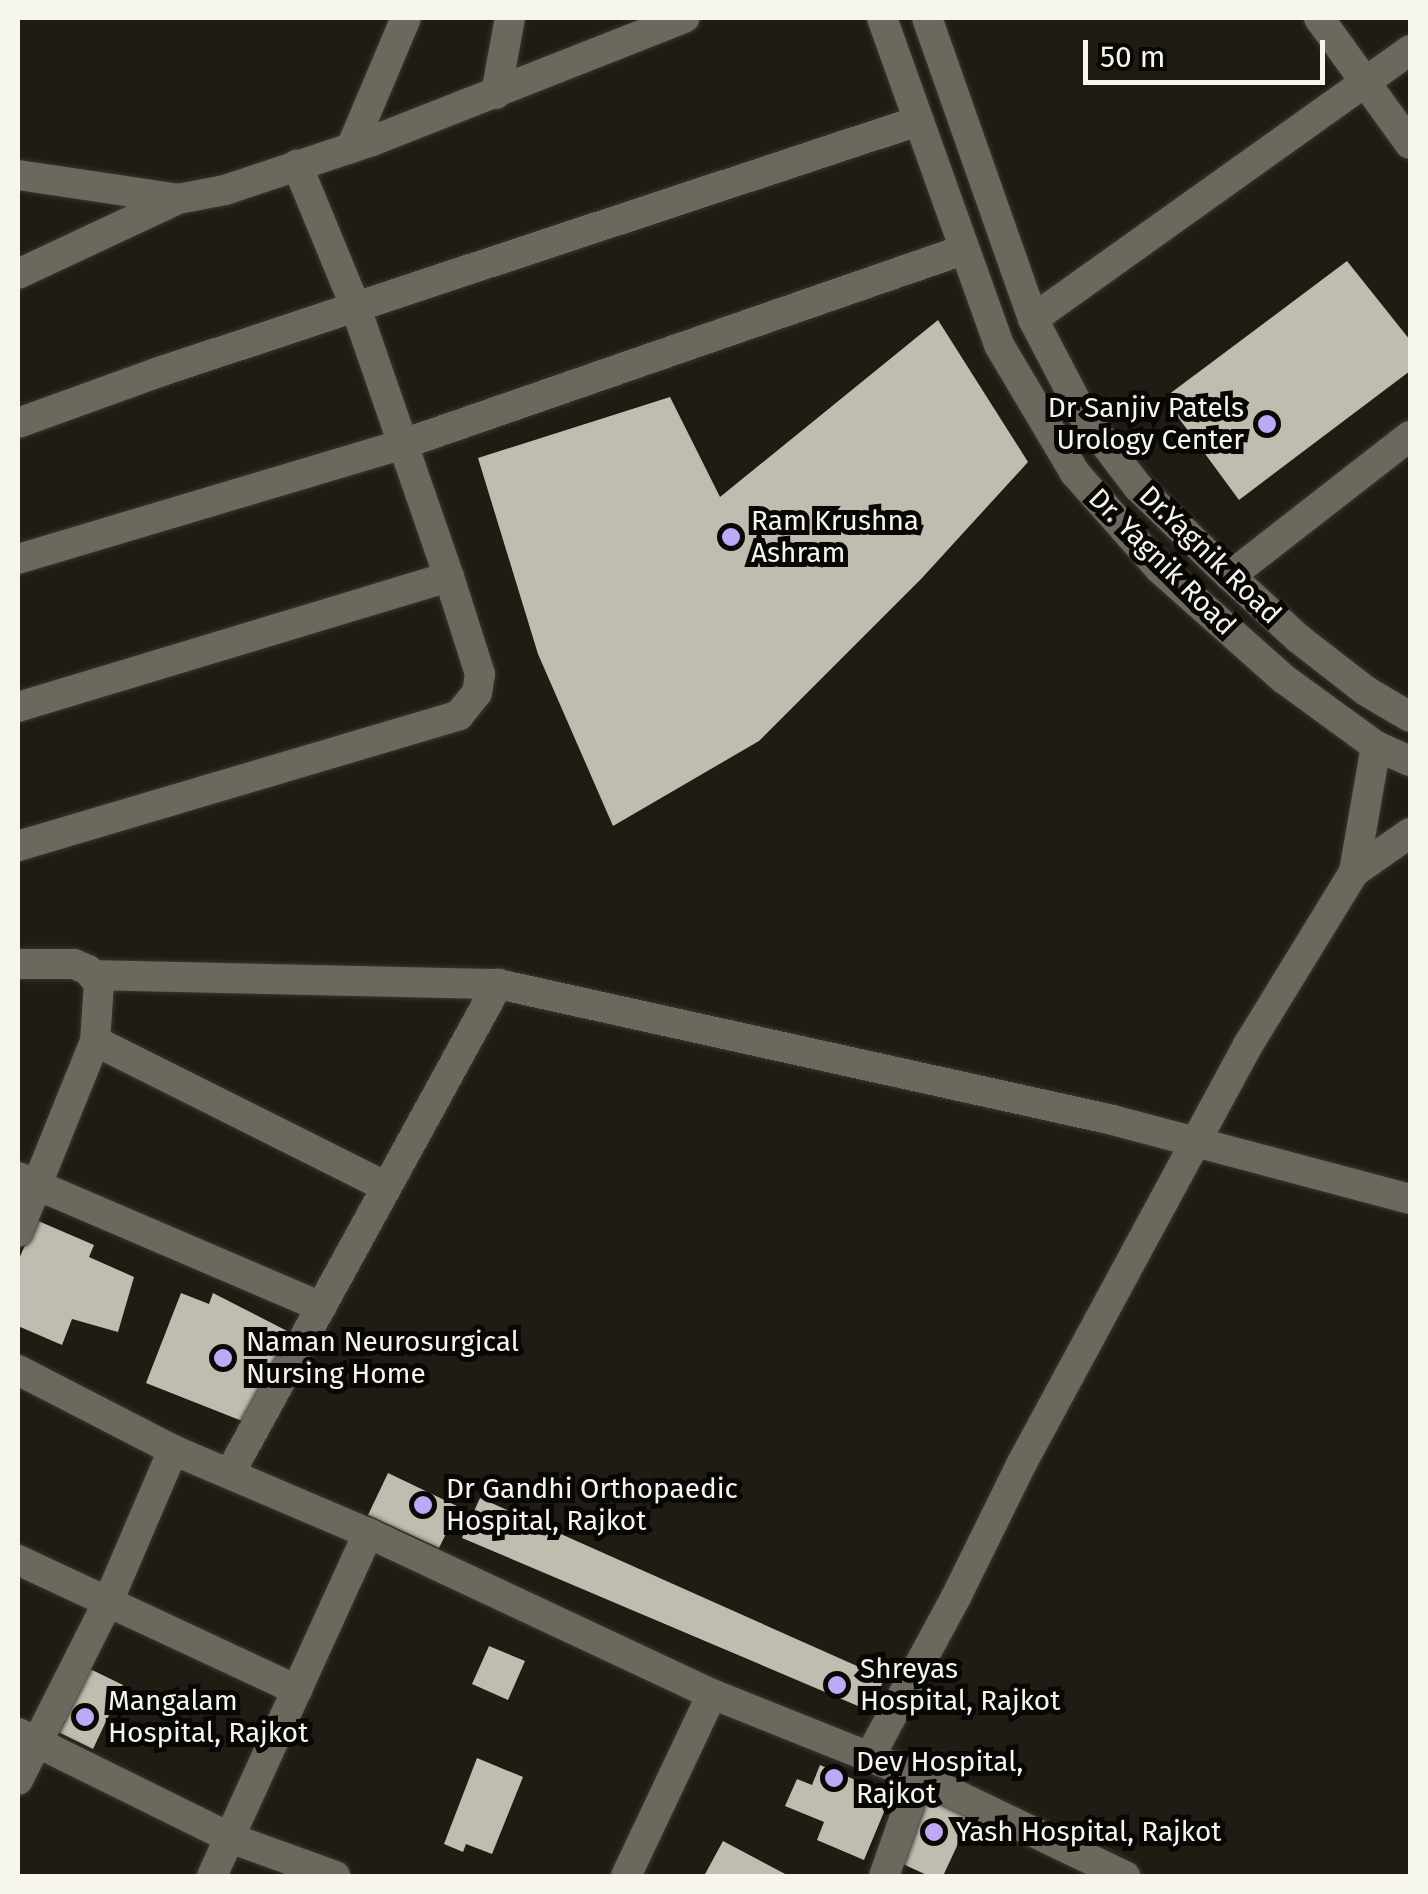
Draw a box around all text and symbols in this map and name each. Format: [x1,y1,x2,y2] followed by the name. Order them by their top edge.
[1088,20,1330,82] scale bar
[1100,39,1165,75] text: 50 m
[1048,391,1244,457] place label: Dr Sanjiv Patels Urology Center
[1254,411,1280,437] marker: Dr Sanjiv Patels Urology Center
[1132,479,1288,631] street label: Dr.Yagnik Road
[1082,482,1242,642] street label: Dr. Yagnik Road
[751,504,919,570] place label: Ram Krushna Ashram
[720,526,742,548] marker: Ram Krushna Ashram
[246,1325,519,1391] place label: Naman Neurosurgical Nursing Home
[210,1345,236,1371] marker: Naman Neurosurgical Nursing Home
[446,1472,738,1538] place label: Dr Gandhi Orthopaedic Hospital, Rajkot
[410,1492,436,1518] marker: Dr Gandhi Orthopaedic Hospital, Rajkot
[860,1652,1060,1718] place label: Shreyas Hospital, Rajkot
[824,1672,850,1698] marker: Shreyas Hospital, Rajkot
[108,1684,308,1750] place label: Mangalam Hospital, Rajkot
[72,1704,98,1730] marker: Mangalam Hospital, Rajkot
[856,1745,1023,1811] place label: Dev Hospital, Rajkot
[821,1765,847,1791] marker: Dev Hospital, Rajkot
[956,1815,1221,1849] place label: Yash Hospital, Rajkot
[921,1819,947,1845] marker: Yash Hospital, Rajkot

